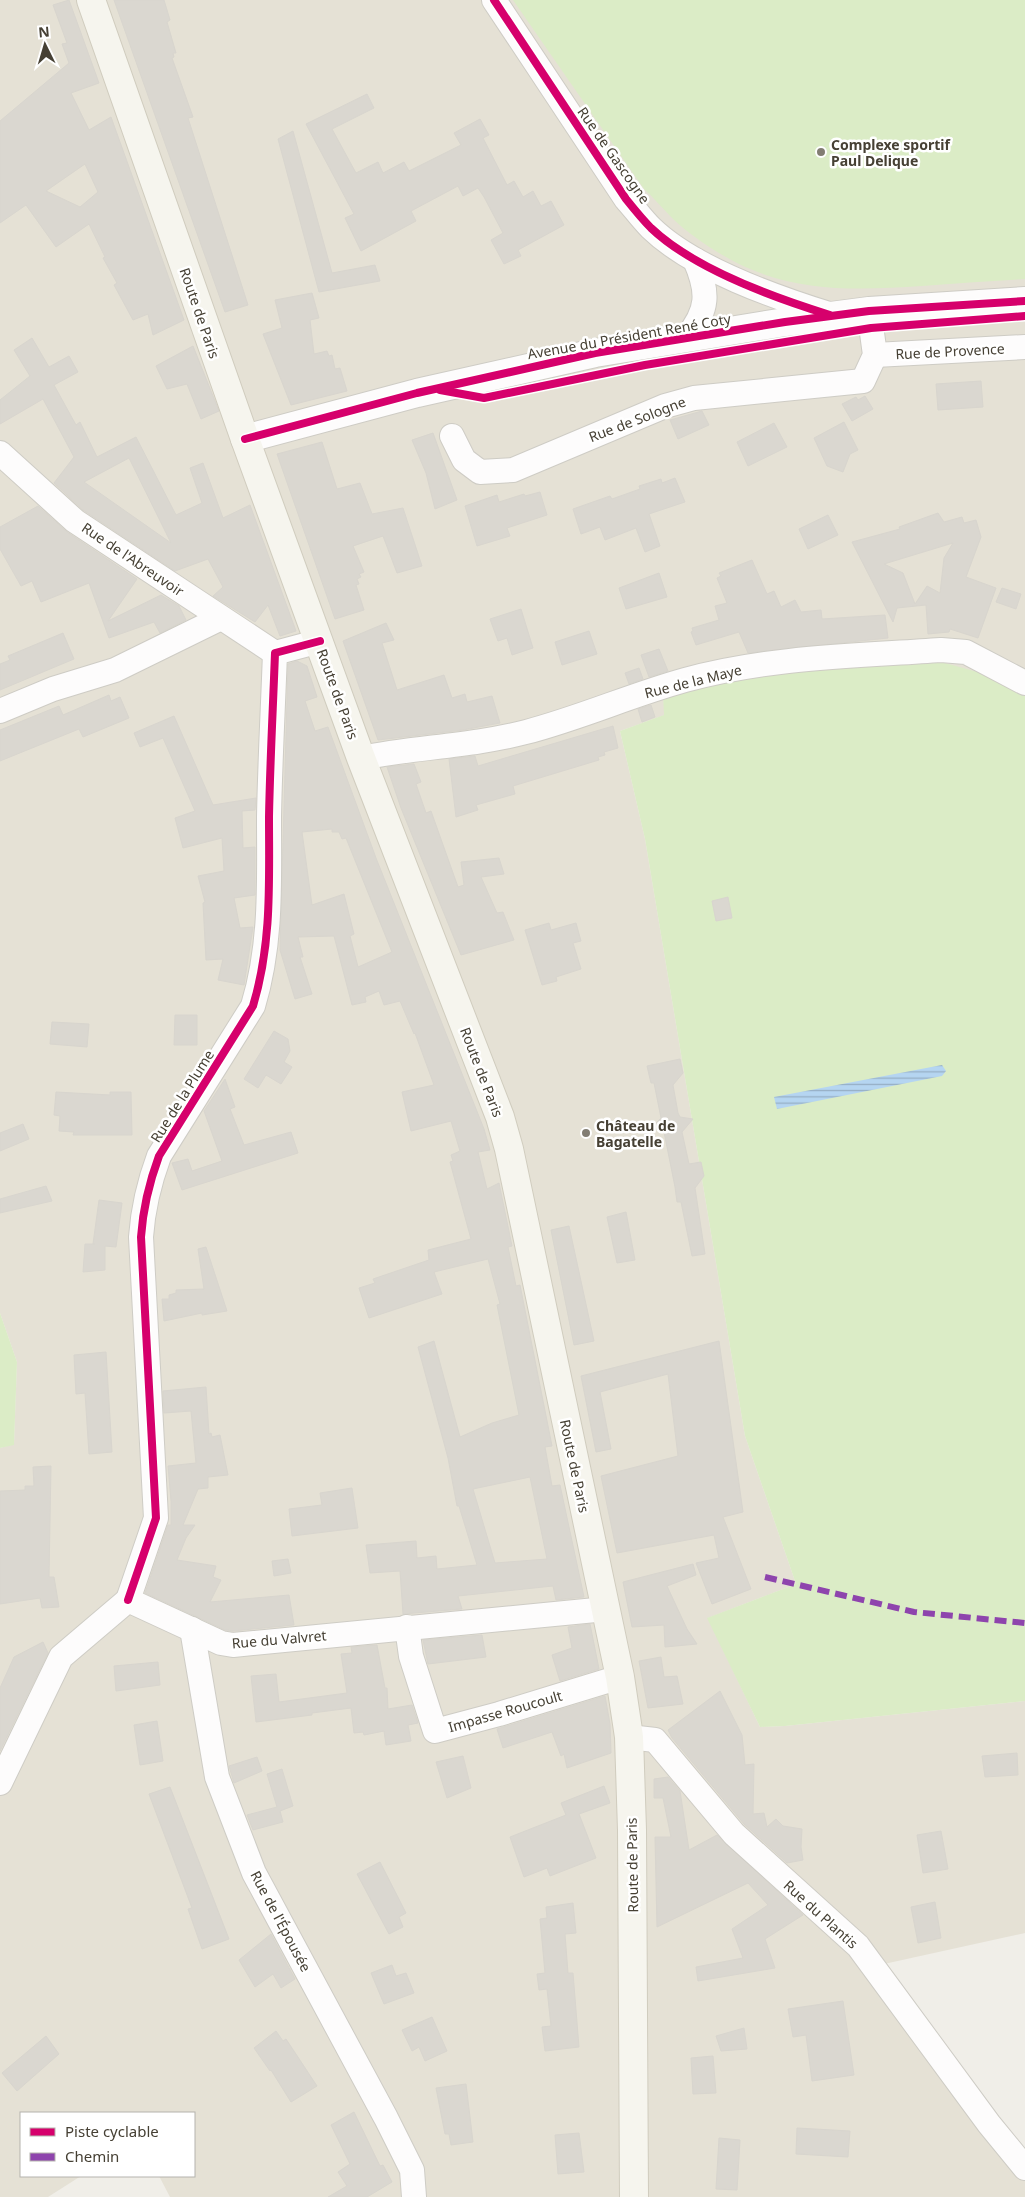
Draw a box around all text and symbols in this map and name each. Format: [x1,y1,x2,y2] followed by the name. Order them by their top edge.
[20,20,70,70] north arrow
[37,22,50,42] text: N
[573,103,655,207] street label: Rue de Gascogne
[831,135,951,170] place label: Complexe sportif Paul Delique
[815,146,827,158] marker: Complexe sportif Paul Delique
[176,265,225,361] street label: Route de Paris
[526,309,733,363] street label: Avenue du Président René Coty
[895,339,1005,363] street label: Rue de Provence
[586,392,688,446] street label: Rue de Sologne
[78,518,188,600] street label: Rue de l'Abreuvoir
[313,646,363,742] street label: Route de Paris
[642,660,744,702] street label: Rue de la Maye
[456,1024,508,1120] street label: Route de Paris
[146,1046,218,1146] street label: Rue de la Plume
[596,1116,675,1151] place label: Château de Bagatelle
[580,1127,592,1139] marker: Château de Bagatelle
[556,1418,594,1515] street label: Route de Paris
[231,1625,327,1653] street label: Rue du Valvret
[446,1686,564,1736] street label: Impasse Roucoult
[622,1817,642,1913] street label: Route de Paris
[246,1867,316,1975] street label: Rue de l'Épousée
[780,1876,862,1953] street label: Rue du Plantis
[20,2112,195,2177] legend
[65,2121,159,2141] text: Piste cyclable
[65,2146,119,2166] text: Chemin

